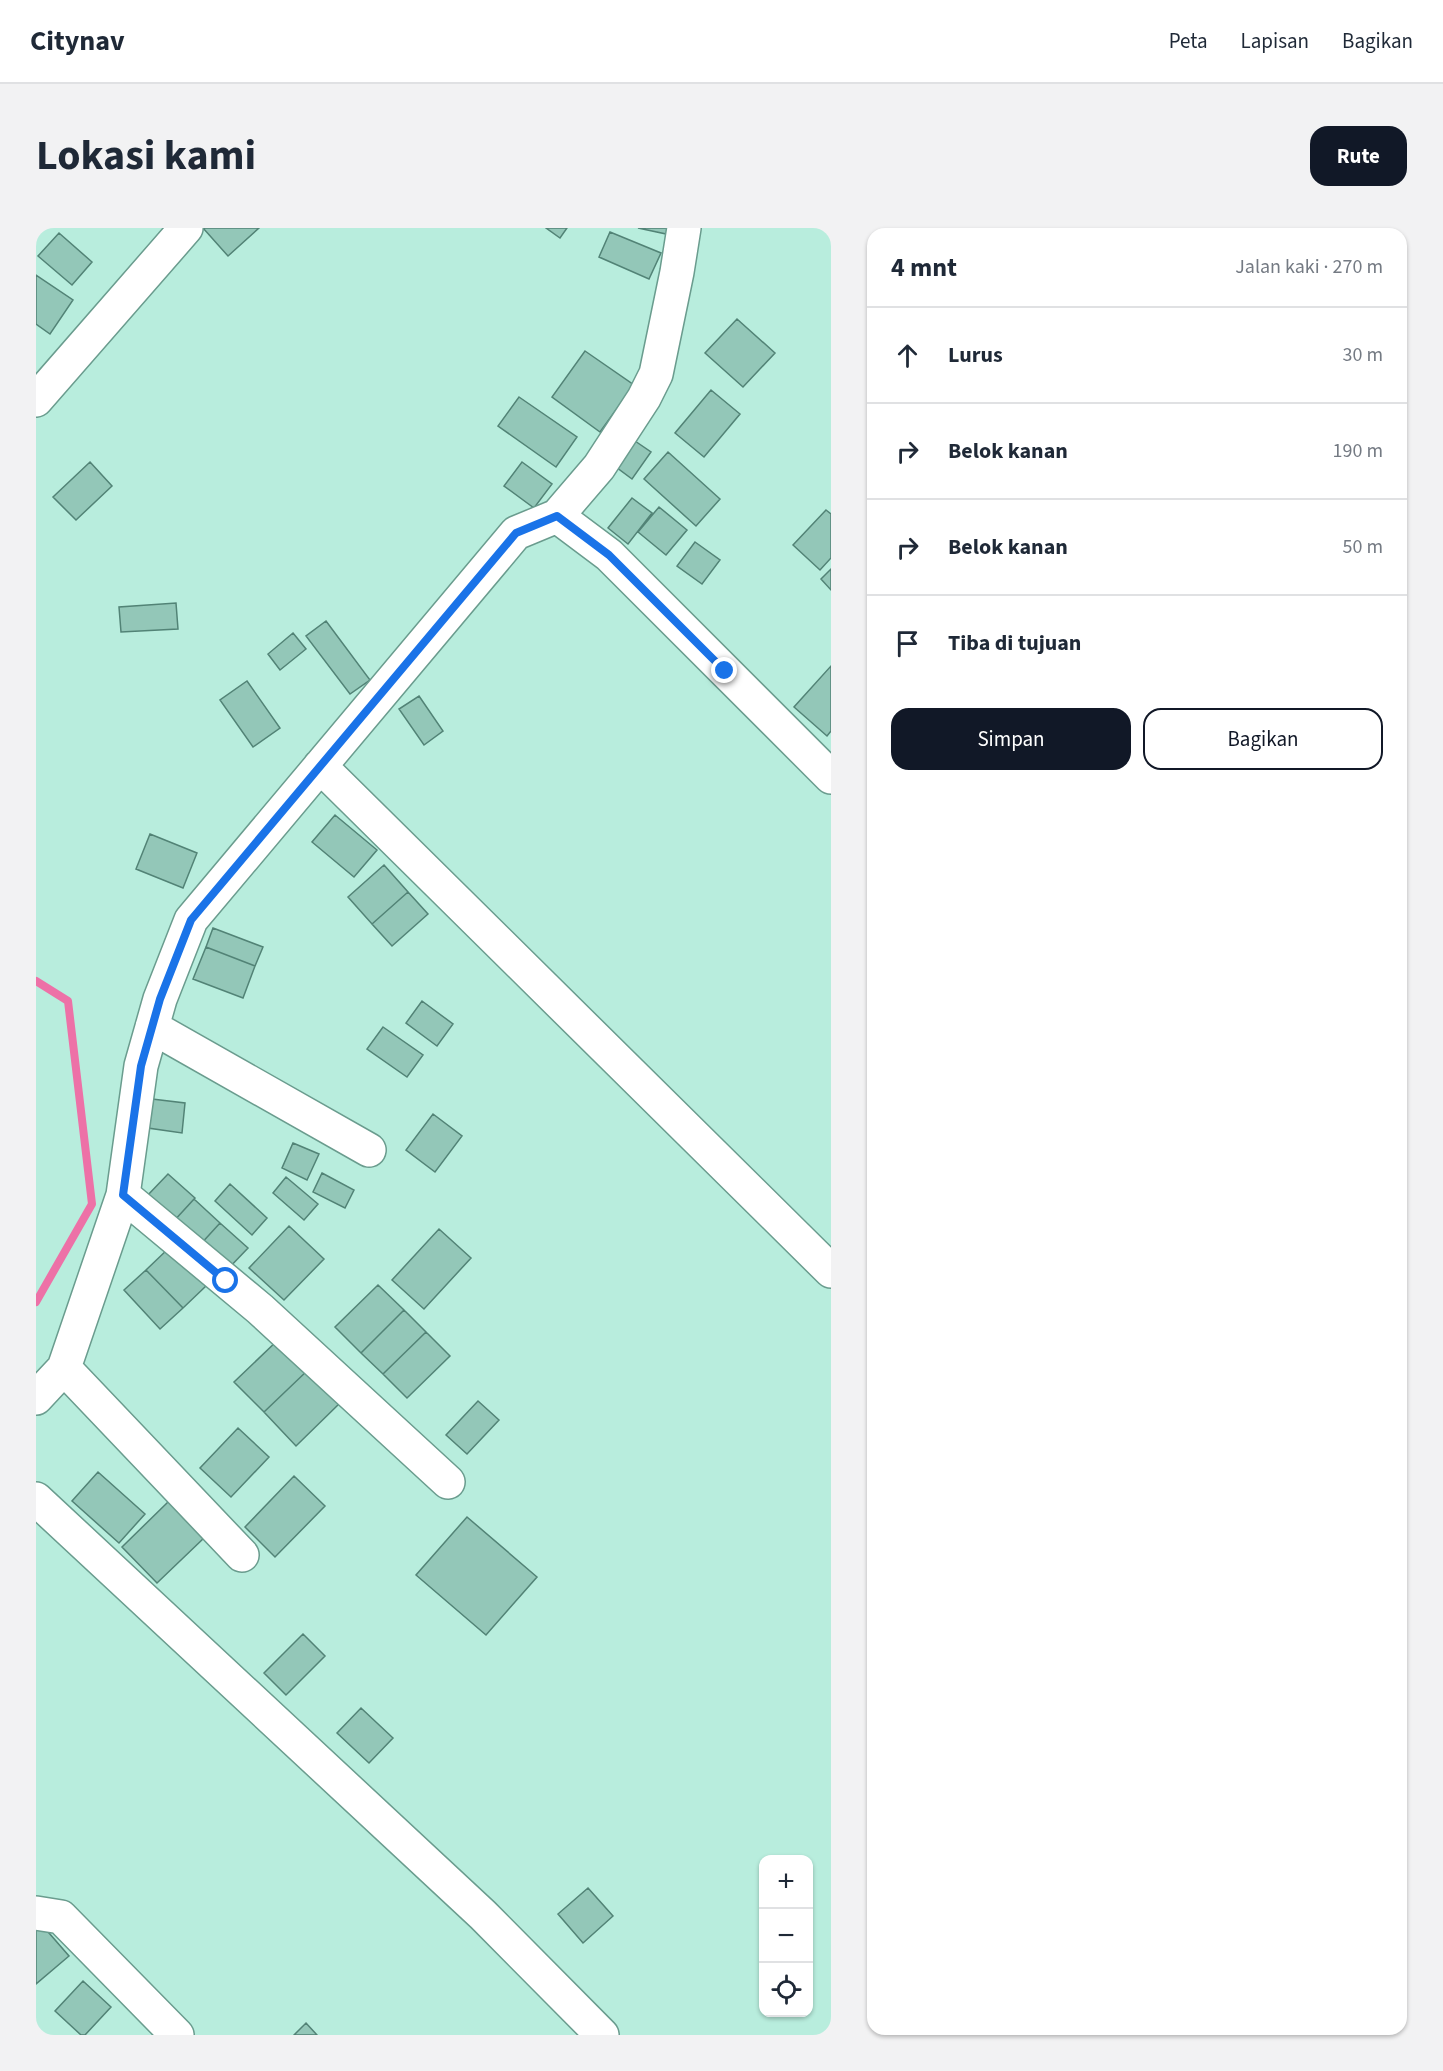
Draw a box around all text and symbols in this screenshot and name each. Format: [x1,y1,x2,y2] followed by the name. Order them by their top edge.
[30,21,125,61] text: Citynav
[1169,26,1208,56] text: Peta
[1241,26,1309,56] text: Lapisan
[1342,26,1413,56] text: Bagikan
[36,126,256,186] text: Lokasi kami
[1310,126,1407,186] button: Rute
[891,249,957,286] text: 4 mnt
[1235,253,1383,281] text: Jalan kaki · 270 m
[891,339,924,372] icon: ahead
[948,339,1003,371] text: Lurus
[1343,341,1383,369] text: 30 m
[891,435,924,468] icon: right
[948,435,1068,467] text: Belok kanan
[1333,437,1383,465] text: 190 m
[891,531,924,564] icon: right
[948,531,1068,563] text: Belok kanan
[1343,533,1383,561] text: 50 m
[891,627,924,660] icon: arrive
[948,627,1081,659] text: Tiba di tujuan
[711,657,737,683] route end
[891,708,1131,770] button: Simpan
[1143,708,1383,770] button: Bagikan
[212,1267,238,1293] route start
[759,1855,813,2017] map controls
[759,1855,813,1909] button: +
[759,1909,813,1963] button: −
[759,1963,813,2017] button: locate

